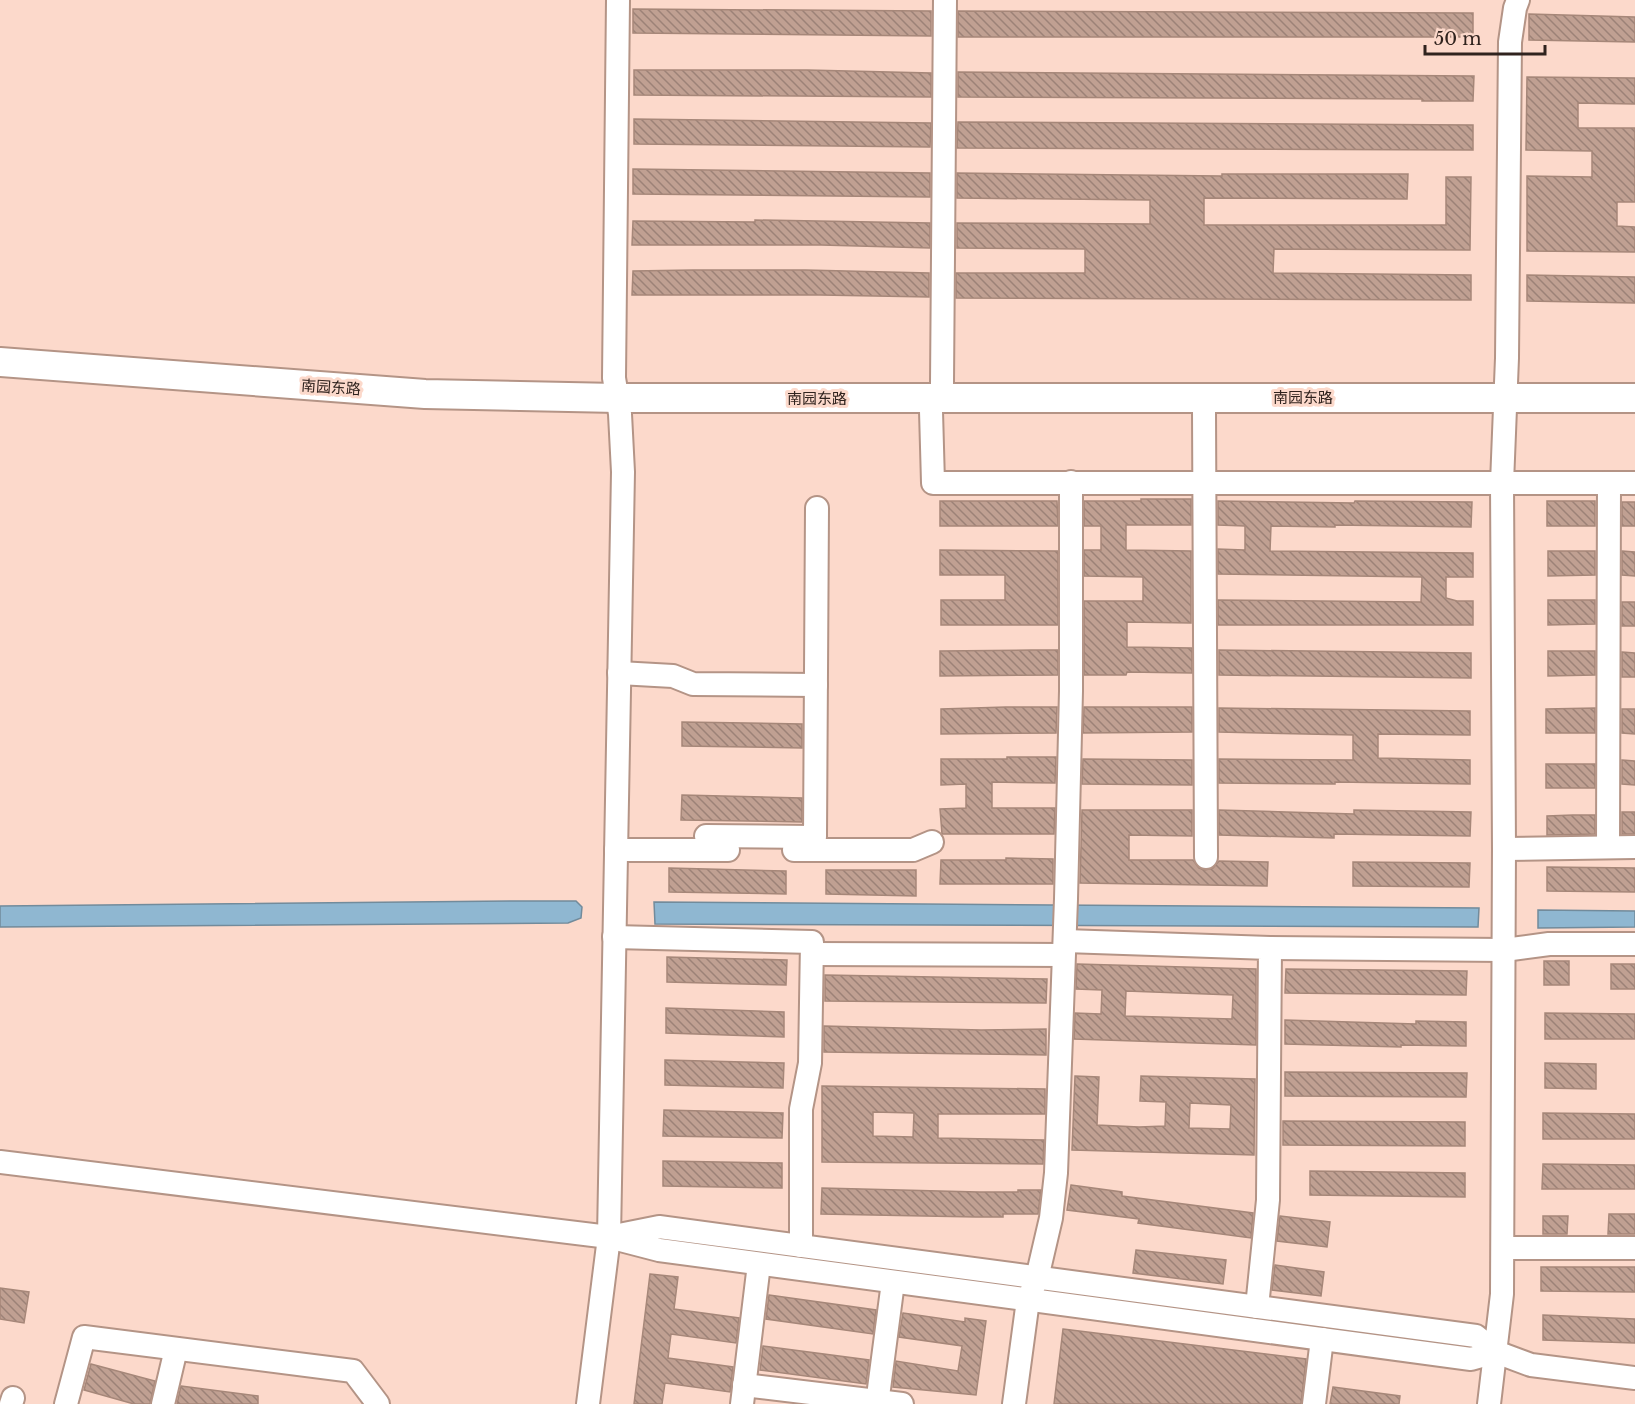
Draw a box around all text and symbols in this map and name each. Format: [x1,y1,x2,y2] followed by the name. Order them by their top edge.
[1425,18,1545,56] scale bar
[1434,28,1482,50] text: 50 m
[300,375,362,399] street label: 南园东路
[1273,388,1333,407] street label: 南园东路
[787,389,847,408] street label: 南园东路

